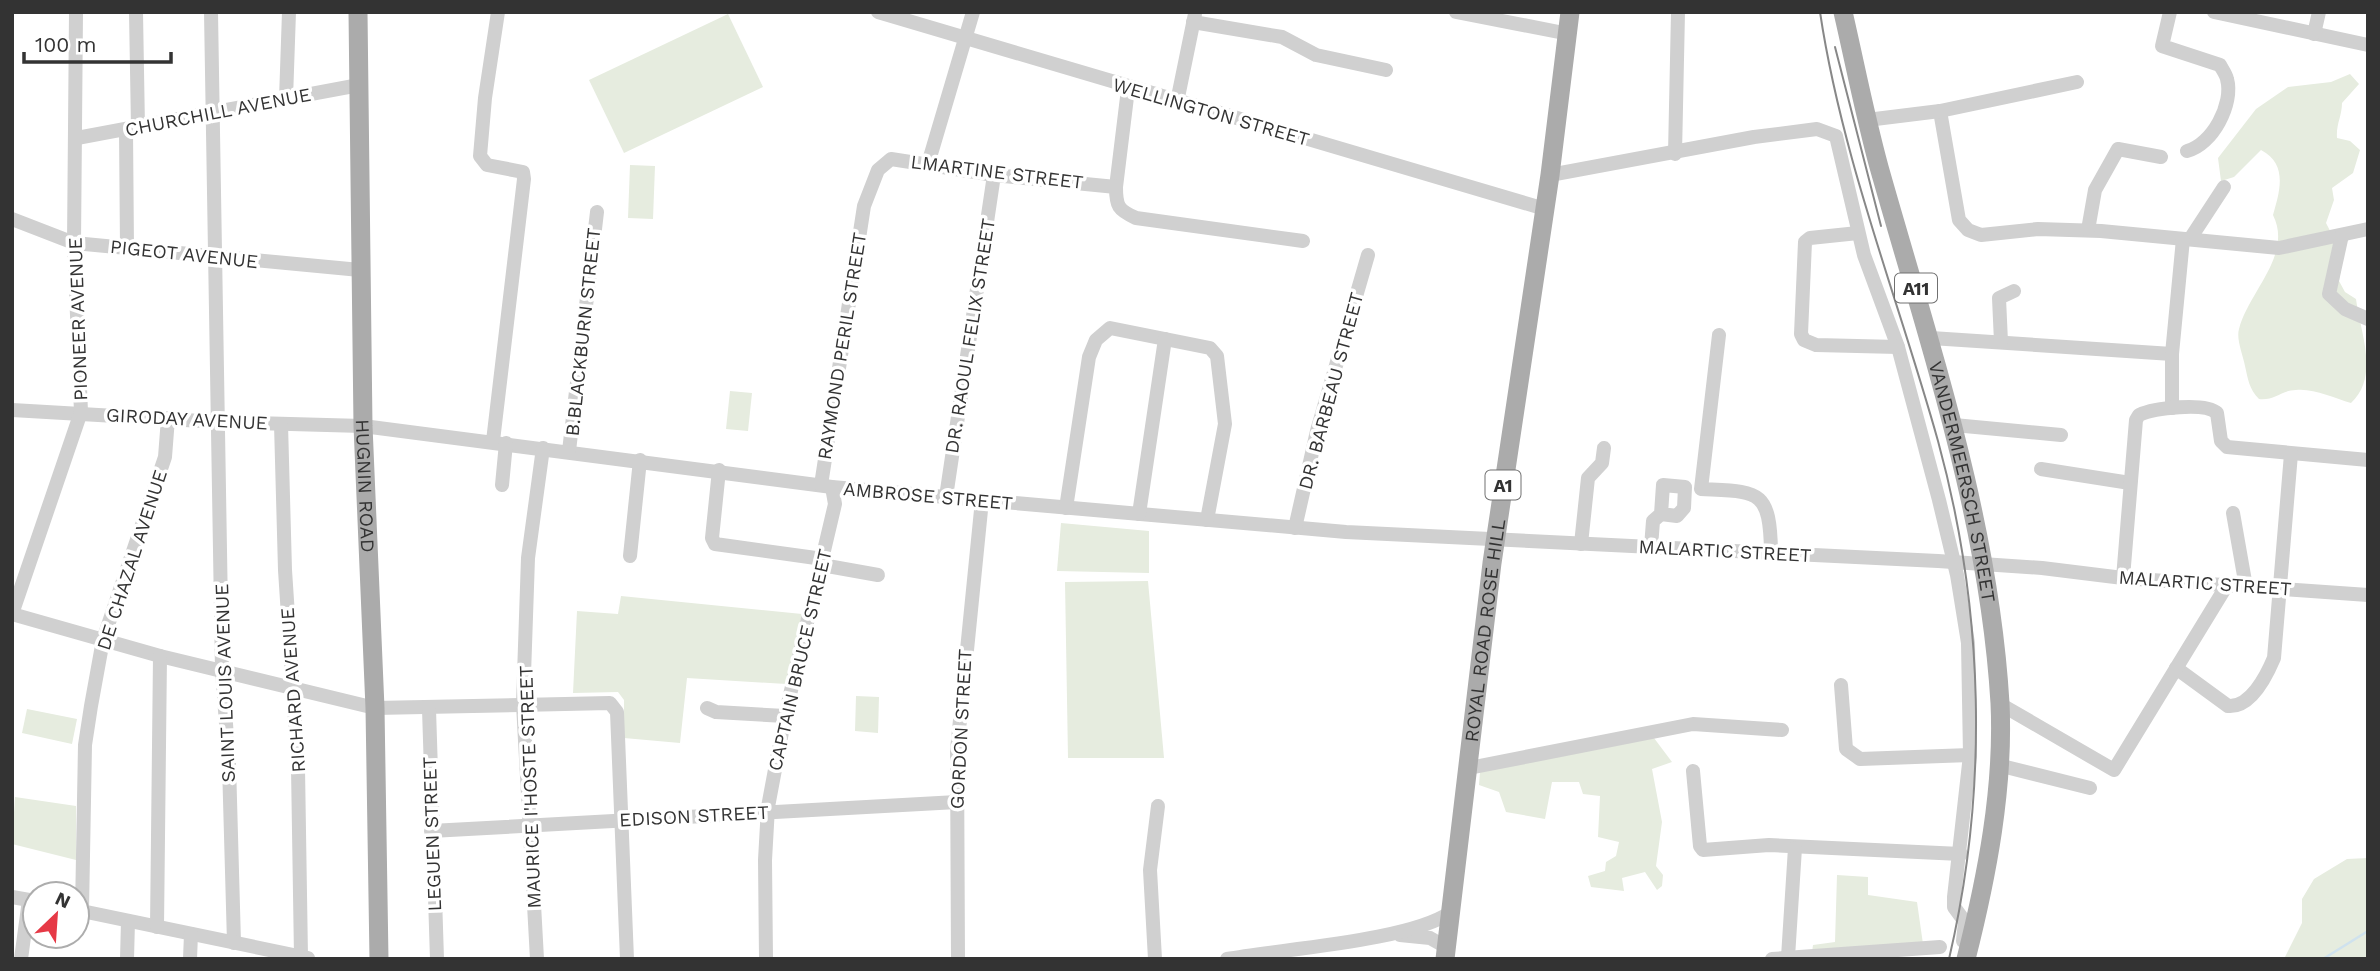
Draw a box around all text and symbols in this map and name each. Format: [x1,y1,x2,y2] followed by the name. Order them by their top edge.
[24,21,172,65] scale bar
[35,32,97,57] text: 100 m
[1110,73,1312,151] street label: WELLINGTON STREET
[123,83,313,141] street label: CHURCHILL AVENUE
[910,150,1084,194] street label: LMARTINE STREET
[940,217,1000,455] street label: DR. RAOUL FELIX STREET
[561,227,605,437] street label: B.BLACKBURN STREET
[813,231,871,461] street label: RAYMOND PERIL STREET
[109,235,259,273] street label: PIGEOT AVENUE
[64,237,92,401] street label: PIONEER AVENUE
[1895,274,1937,302] road number: A11
[1294,290,1368,492] street label: DR. BARBEAU STREET
[1924,359,2001,604] street label: VANDERMEERSCH STREET
[106,403,268,435] street label: GIRODAY AVENUE
[351,419,380,553] street label: HUGNIN ROAD
[92,467,172,653] street label: DE CHAZAL AVENUE
[1486,471,1520,500] road number: A1
[842,477,1014,515] street label: AMBROSE STREET
[1459,517,1510,743] street label: ROYAL ROAD ROSE HILL
[1638,535,1812,567] street label: MALARTIC STREET
[763,547,837,773] street label: CAPTAIN BRUCE STREET
[2118,565,2292,601] street label: MALARTIC STREET
[210,583,240,783] street label: SAINT LOUIS AVENUE
[276,607,310,773] street label: RICHARD AVENUE
[945,648,977,810] street label: GORDON STREET
[514,665,546,909] street label: MAURICE I'HOSTE STREET
[418,756,446,912] street label: LEGUEN STREET
[619,801,769,831] street label: EDISON STREET
[21,880,91,950] north arrow
[52,887,74,913] text: N

